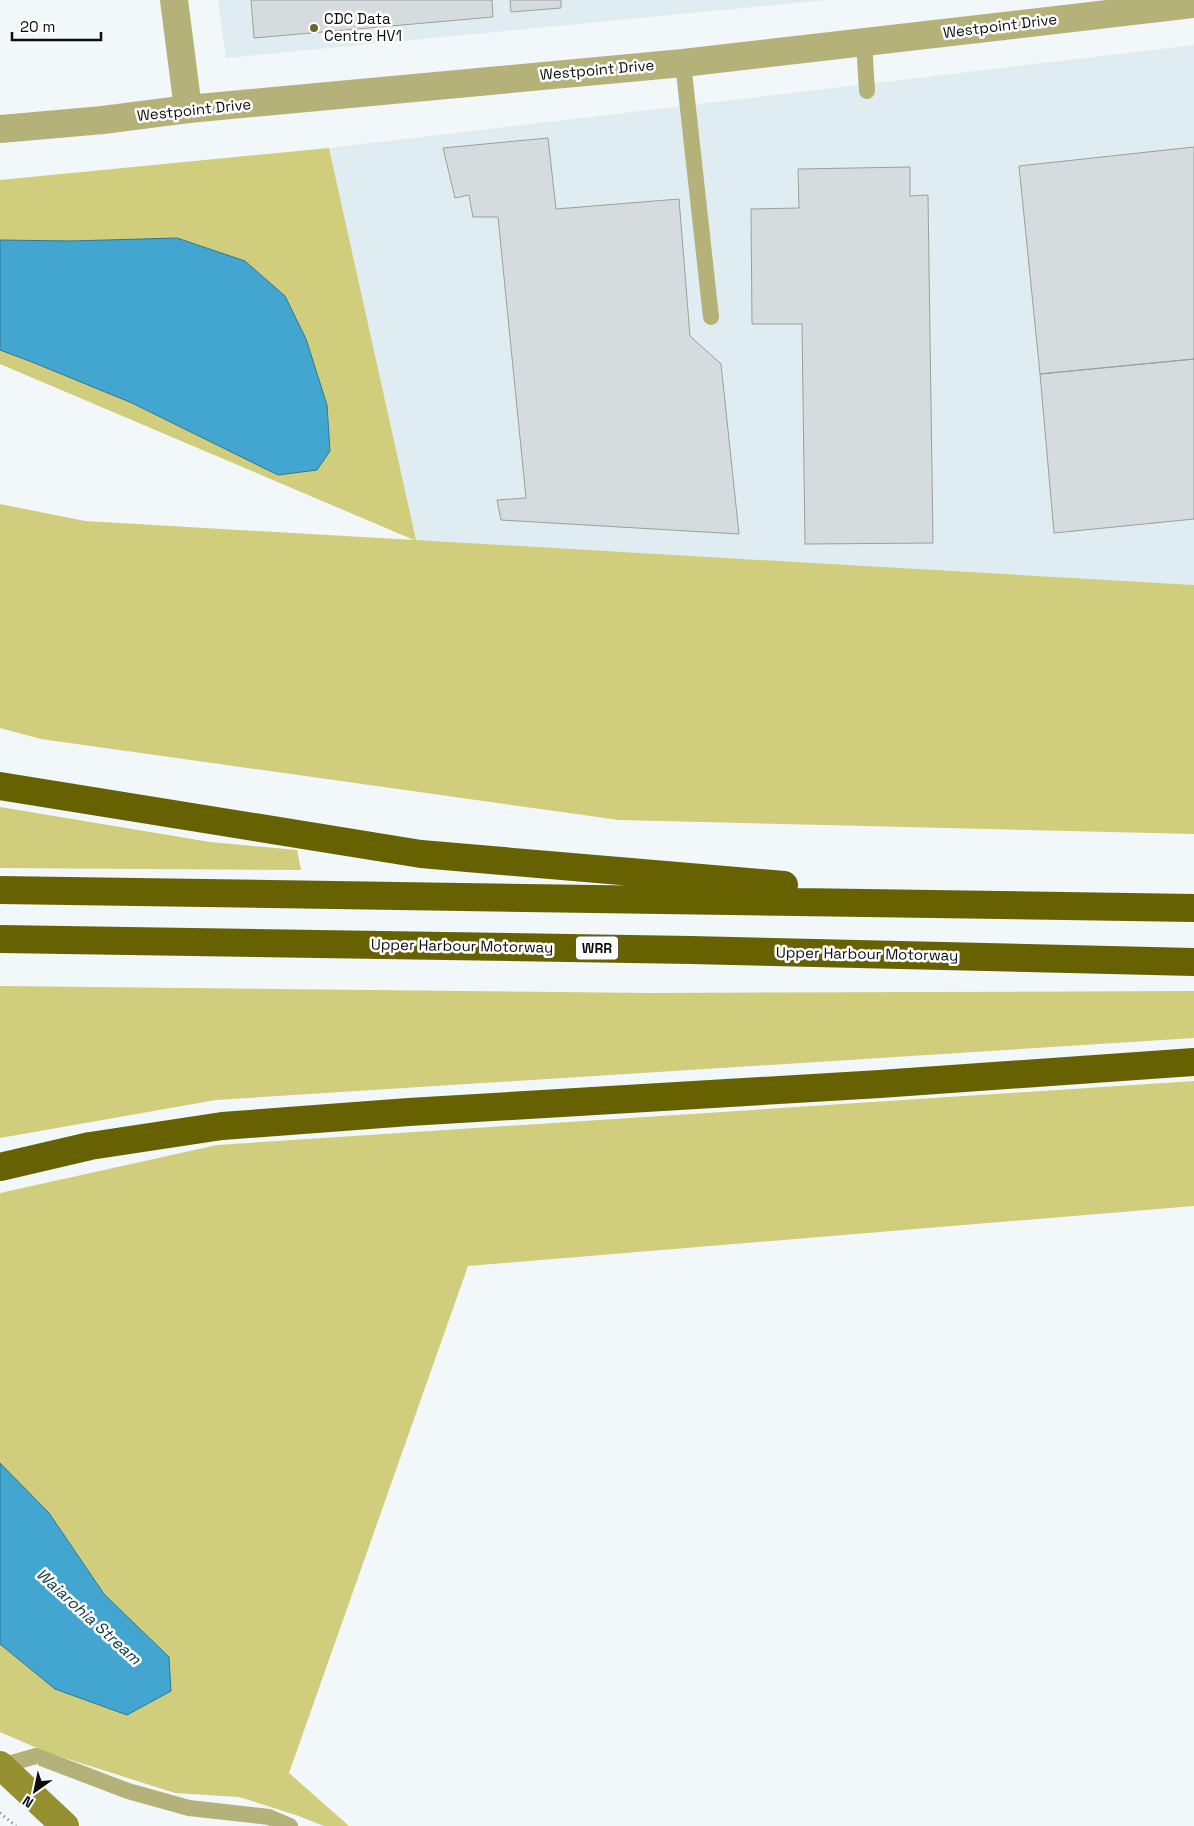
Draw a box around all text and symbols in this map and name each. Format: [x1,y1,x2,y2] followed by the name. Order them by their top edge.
[324,9,402,45] place label: CDC Data Centre HV1
[942,9,1058,42] street label: Westpoint Drive
[12,10,101,42] scale bar
[20,17,55,36] text: 20 m
[308,22,320,34] marker: CDC Data Centre HV1
[539,55,655,84] street label: Westpoint Drive
[136,94,252,125] street label: Westpoint Drive
[371,934,553,957] street label: Upper Harbour Motorway
[576,936,618,960] road number: WRR
[776,942,958,965] street label: Upper Harbour Motorway
[32,1564,146,1670] water label: Waiarohia Stream
[10,1766,60,1816] north arrow
[19,1792,37,1812] text: N

